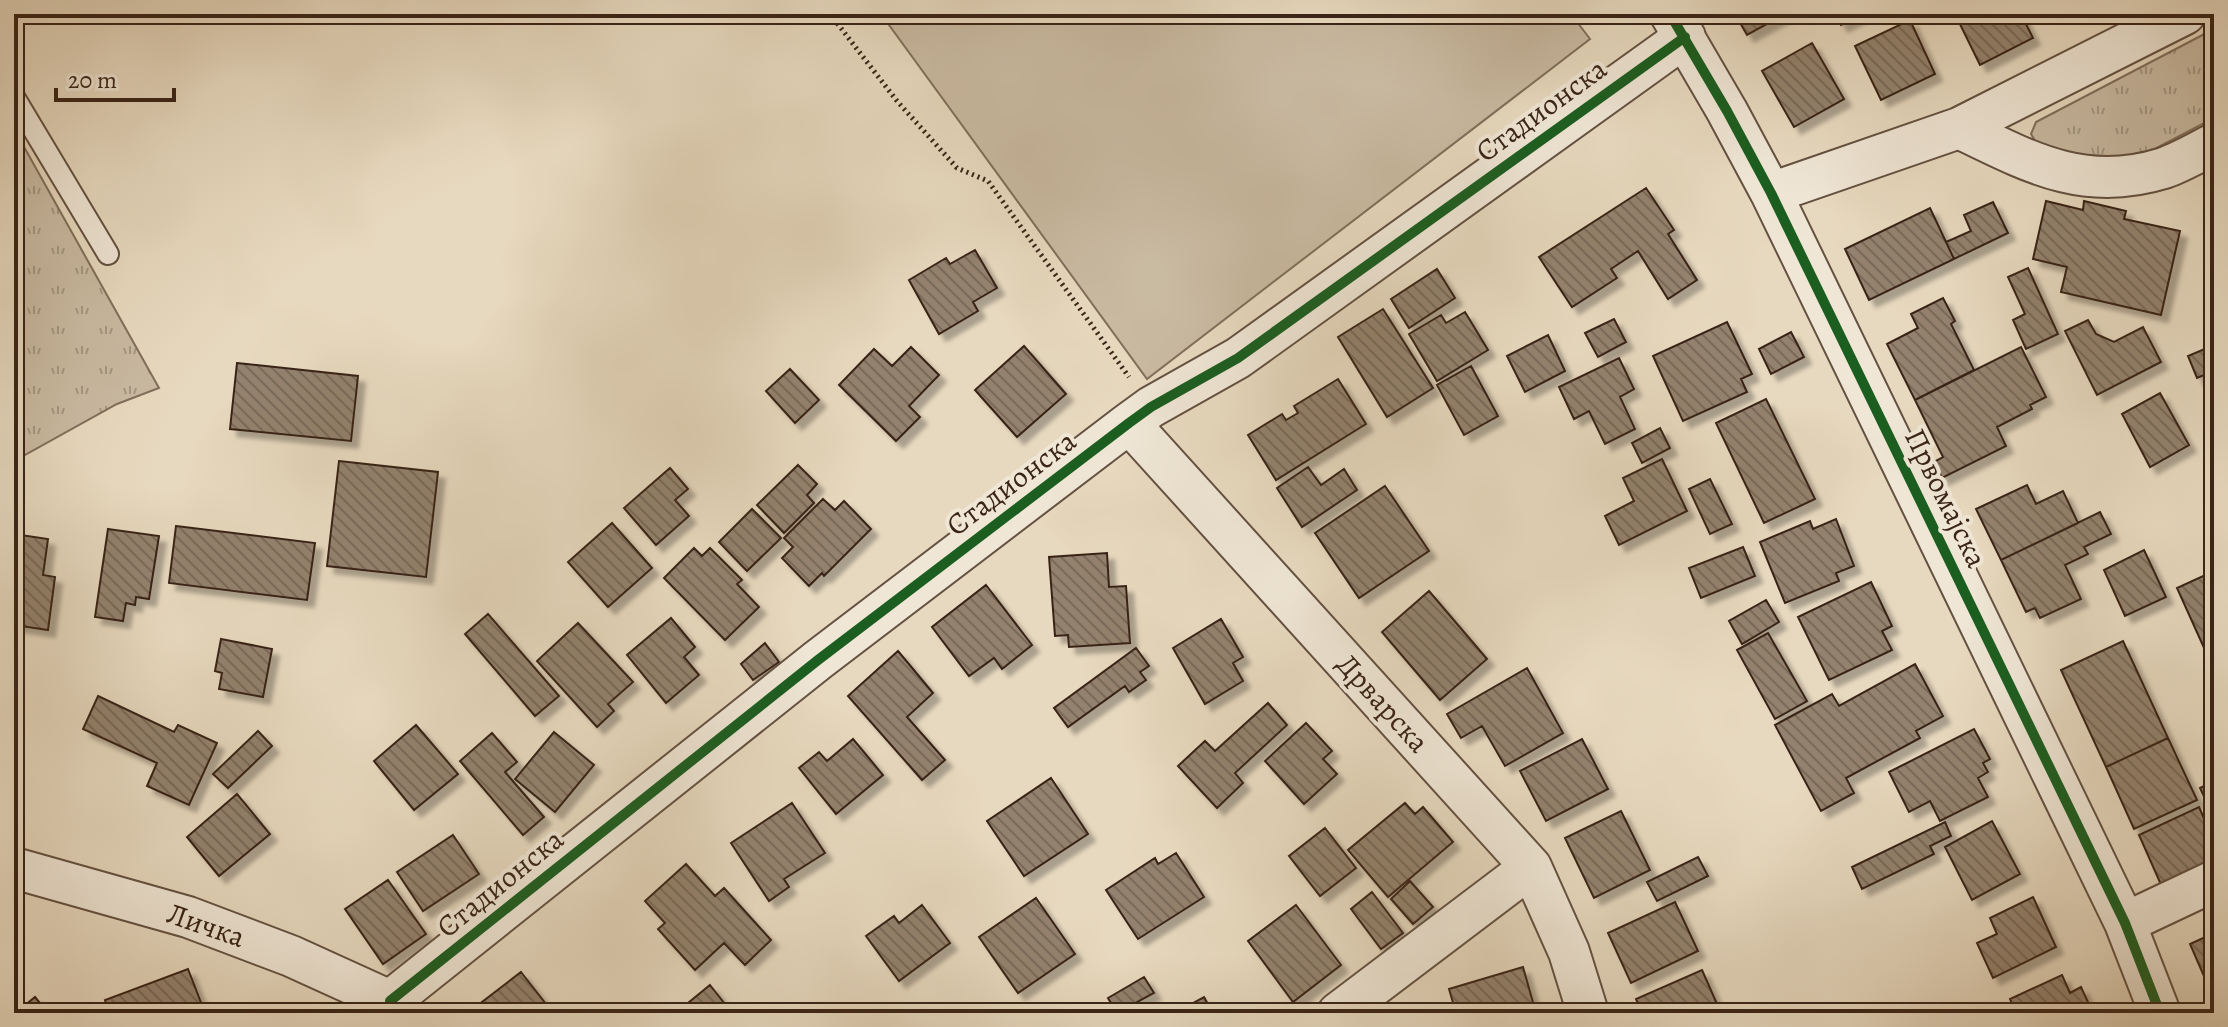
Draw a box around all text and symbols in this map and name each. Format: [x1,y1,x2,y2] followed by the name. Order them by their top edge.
[1467,49,1615,171] street label: Стадионска
[56,52,174,102] scale bar
[68,64,117,96] text: 20 m
[938,421,1084,545] street label: Стадионска
[1895,422,1997,574] street label: Првомајска
[1328,645,1438,761] street label: Дрварска
[428,819,572,947] street label: Стадионска
[162,893,250,957] street label: Личка

